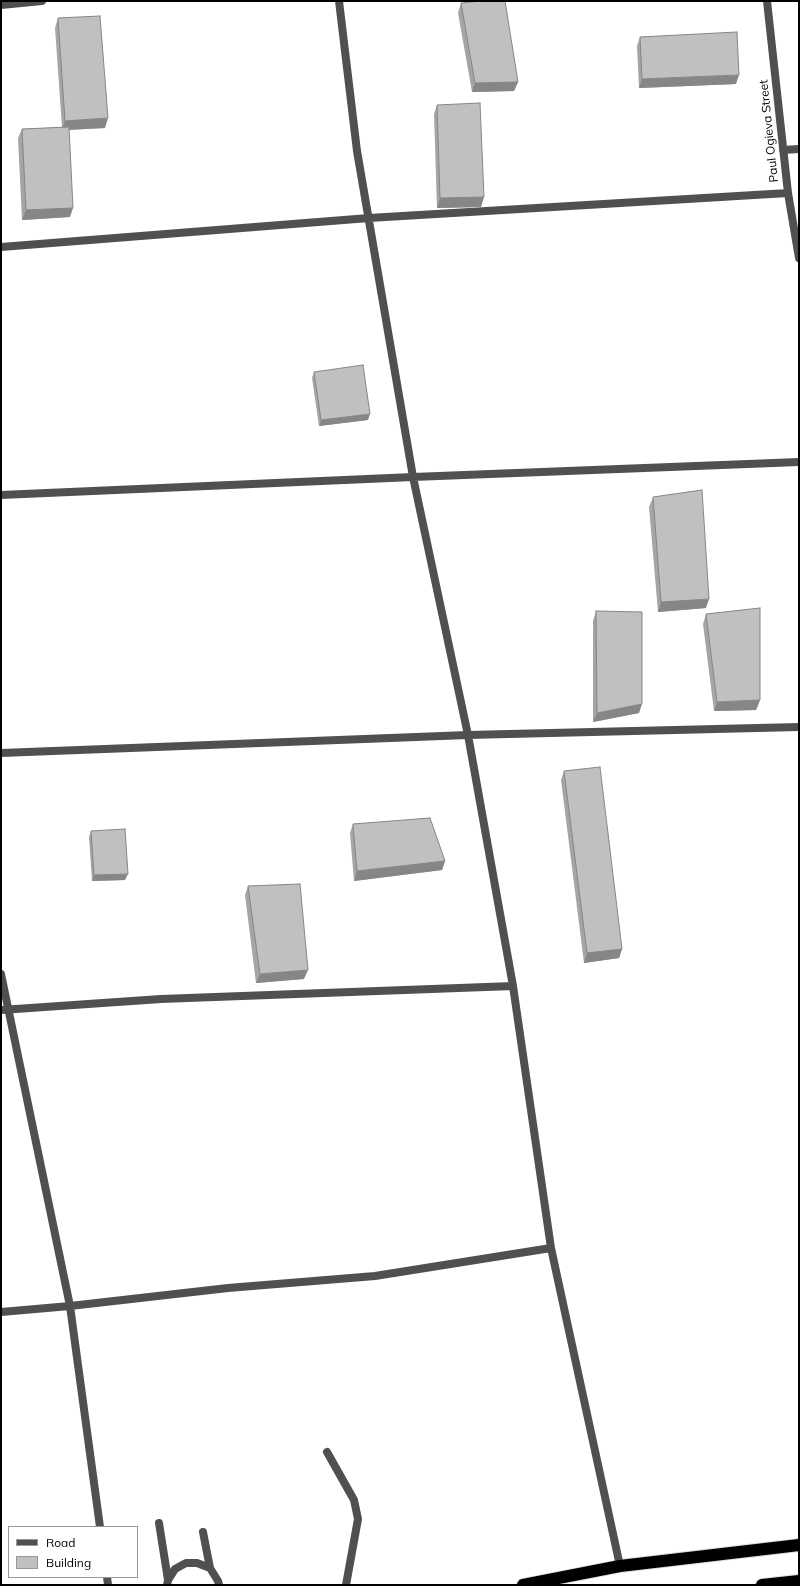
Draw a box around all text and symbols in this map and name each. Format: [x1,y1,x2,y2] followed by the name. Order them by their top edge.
[756,79,782,183] street label: Paul Ogieva Street
[8,1526,138,1578] legend
[46,1535,75,1550] text: Road
[46,1555,91,1570] text: Building

